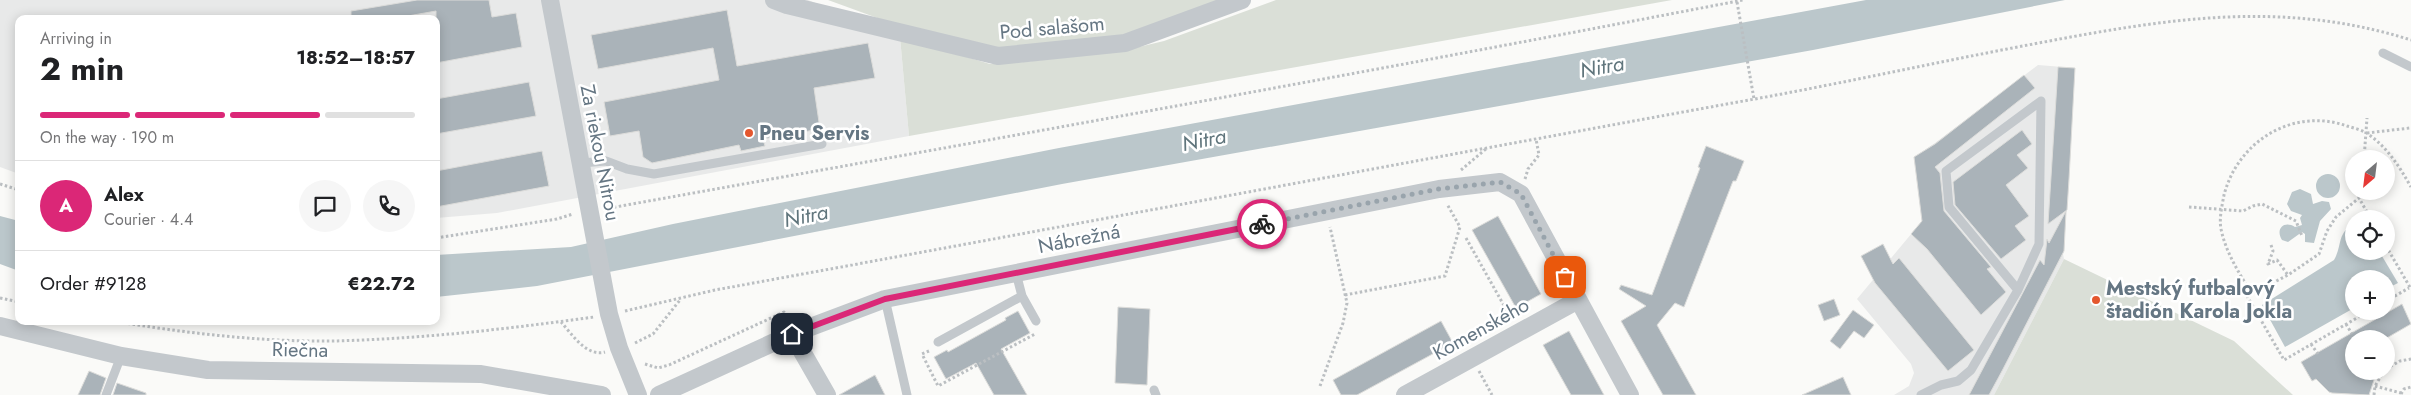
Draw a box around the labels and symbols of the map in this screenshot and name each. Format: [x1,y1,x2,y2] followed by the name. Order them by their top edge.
[998,9,1106,47] street label: Pod salašom
[1577,48,1627,86] water label: Nitra
[573,82,627,224] street label: Za riekou Nitrou
[759,119,869,148] place label: Pneu Servis
[1179,121,1229,159] water label: Nitra
[743,127,755,139] marker: Pneu Servis
[2345,150,2395,200] north arrow
[781,197,831,235] water label: Nitra
[1237,199,1287,249] courier
[1036,217,1122,261] street label: Nábrežná
[1544,256,1586,298] pin
[2106,274,2292,326] place label: Mestský futbalový štadión Karola Jokla
[1427,291,1535,367] street label: Komenského
[2090,294,2102,306] marker: Mestský futbalový štadión Karola Jokla
[771,313,813,355] pin
[272,335,328,365] street label: Riečna

